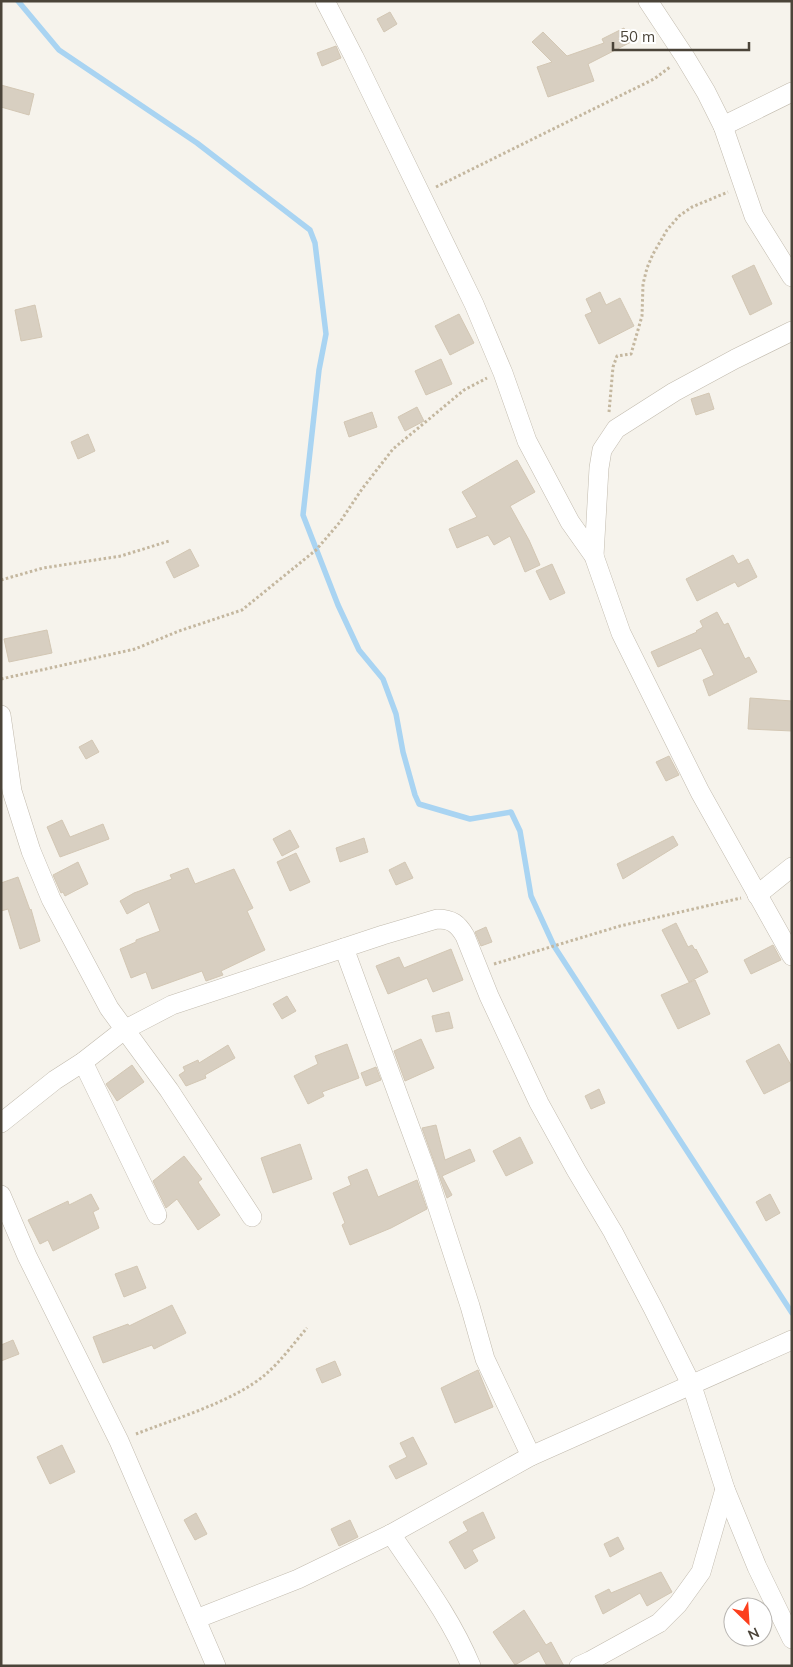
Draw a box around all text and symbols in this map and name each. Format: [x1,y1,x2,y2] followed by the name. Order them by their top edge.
[613,20,749,52] scale bar
[620,27,655,46] text: 50 m
[723,1597,773,1647] north arrow
[745,1623,762,1644] text: N

